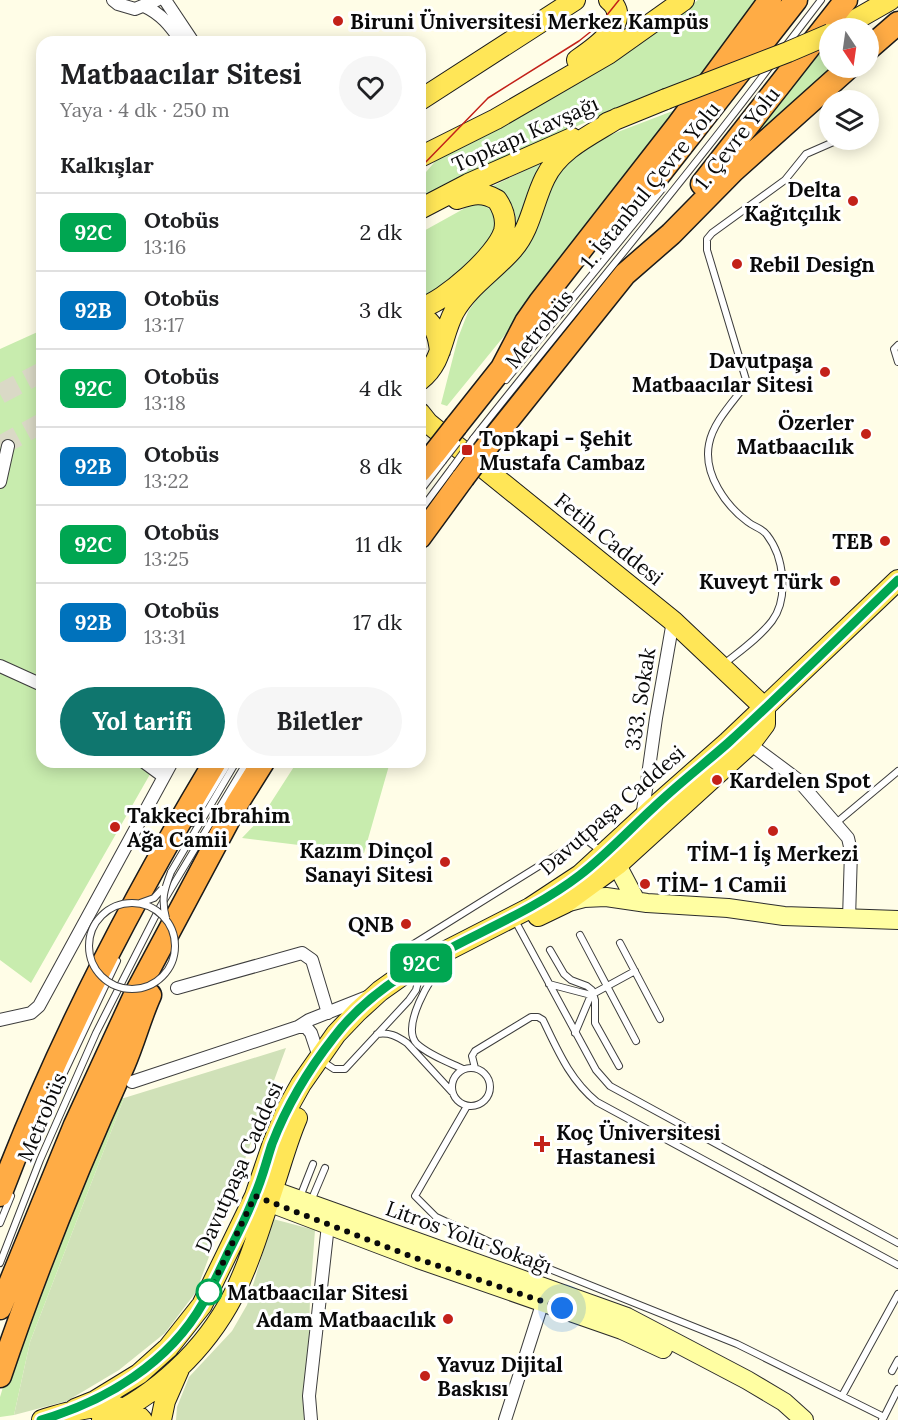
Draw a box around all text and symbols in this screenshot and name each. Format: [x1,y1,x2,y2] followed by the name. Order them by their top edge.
[350,8,709,35] place label: Biruni Üniversitesi Merkez Kampüs
[331,14,345,28] marker: Biruni Üniversitesi Merkez Kampüs
[819,18,879,78] north arrow
[819,18,879,150] map controls
[60,56,302,92] text: Matbaacılar Sitesi
[339,56,402,119] button: heart
[688,81,786,195] street label: 1. Çevre Yolu
[448,90,602,178] street label: Topkapı Kavşağı
[819,90,879,150] button: layers
[574,96,726,274] street label: 1. İstanbul Çevre Yolu
[60,97,230,122] text: Yaya · 4 dk · 250 m
[60,151,154,179] text: Kalkışlar
[744,176,842,227] place label: Delta Kağıtçılık
[846,194,860,208] marker: Delta Kağıtçılık
[144,206,219,234] text: Otobüs
[359,218,402,246] text: 2 dk
[74,219,112,246] text: 92C
[144,234,186,259] text: 13:16
[749,251,875,278] place label: Rebil Design
[730,257,744,271] marker: Rebil Design
[144,284,219,312] text: Otobüs
[499,284,579,374] street label: Metrobüs
[359,296,402,324] text: 3 dk
[74,297,112,324] text: 92B
[144,312,184,337] text: 13:17
[632,347,813,398] place label: Davutpaşa Matbaacılar Sitesi
[144,362,219,390] text: Otobüs
[818,365,832,379] marker: Davutpaşa Matbaacılar Sitesi
[359,374,402,402] text: 4 dk
[74,375,112,402] text: 92C
[144,390,186,415] text: 13:18
[736,409,855,460] place label: Özerler Matbaacılık
[479,425,645,476] place label: Topkapi - Şehit Mustafa Cambaz
[859,427,873,441] marker: Özerler Matbaacılık
[144,440,219,468] text: Otobüs
[460,443,474,457] marker: Topkapi - Şehit Mustafa Cambaz
[359,452,402,480] text: 8 dk
[74,453,112,480] text: 92B
[144,468,189,493] text: 13:22
[549,487,669,591] street label: Fetih Caddesi
[144,518,219,546] text: Otobüs
[832,528,873,555] place label: TEB
[355,530,402,558] text: 11 dk
[74,531,112,558] text: 92C
[878,534,892,548] marker: TEB
[144,546,189,571] text: 13:25
[699,568,824,595] place label: Kuveyt Türk
[828,574,842,588] marker: Kuveyt Türk
[144,596,219,624] text: Otobüs
[353,608,402,636] text: 17 dk
[74,609,112,636] text: 92B
[144,624,186,649] text: 13:31
[619,645,662,752] street label: 333. Sokak
[60,687,225,756] button: Yol tarifi
[237,687,402,756] button: Biletler
[534,739,691,881] street label: Davutpaşa Caddesi
[729,767,871,794] place label: Kardelen Spot
[710,773,724,787] marker: Kardelen Spot
[127,802,290,853] place label: Takkeci Ibrahim Ağa Camii
[108,820,122,834] marker: Takkeci Ibrahim Ağa Camii
[766,824,780,838] marker: TİM-1 İş Merkezi
[299,837,433,888] place label: Kazım Dinçol Sanayi Sitesi
[687,840,859,867] place label: TİM-1 İş Merkezi
[438,855,452,869] marker: Kazım Dinçol Sanayi Sitesi
[657,871,787,898] place label: TİM- 1 Camii
[638,877,652,891] marker: TİM- 1 Camii
[348,911,394,938] place label: QNB
[399,917,413,931] marker: QNB
[386,944,456,982] line badge: 92C
[402,950,440,977] text: 92C
[11,1068,73,1166] street label: Metrobüs
[189,1077,289,1257] street label: Davutpaşa Caddesi
[556,1119,721,1170] place label: Koç Üniversitesi Hastanesi
[533,1135,551,1153] marker: Koç Üniversitesi Hastanesi
[382,1194,556,1280] street label: Litros Yolu Sokağı
[196,1279,222,1305] marker: Matbaacılar Sitesi
[227,1279,408,1306] place label: Matbaacılar Sitesi
[547,1293,577,1323] your location
[256,1306,437,1333] place label: Adam Matbaacılık
[441,1312,455,1326] marker: Adam Matbaacılık
[437,1351,563,1402] place label: Yavuz Dijital Baskısı
[418,1369,432,1383] marker: Yavuz Dijital Baskısı

